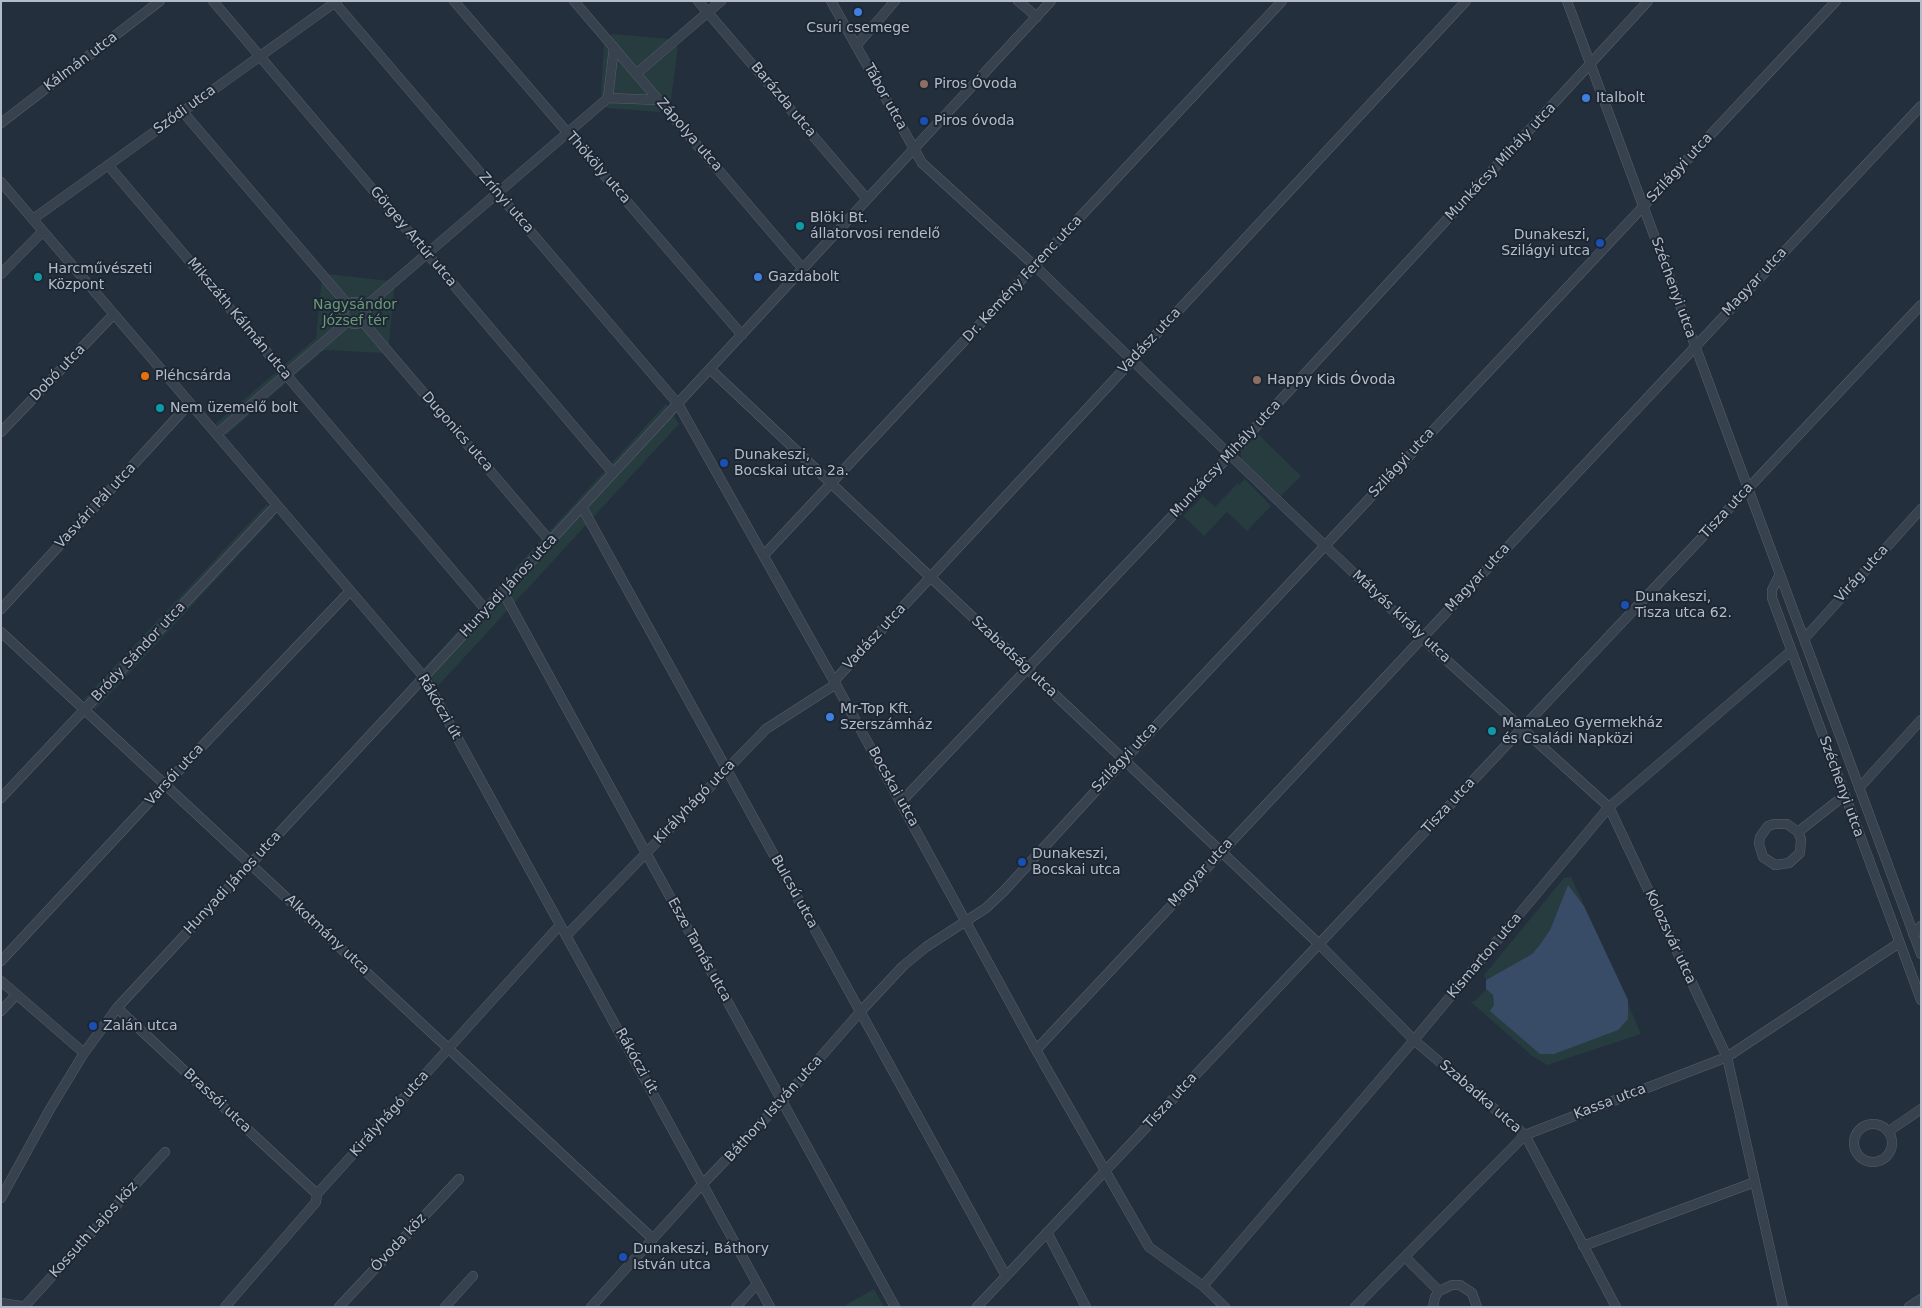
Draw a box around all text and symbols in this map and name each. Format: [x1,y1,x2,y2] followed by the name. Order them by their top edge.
[852,6,864,18] marker: Csuri csemege
[806,20,910,36] place label: Csuri csemege
[41,29,121,95] street label: Kálmán utca
[747,59,819,141] street label: Barázda utca
[860,61,910,133] street label: Tábor utca
[934,76,1017,92] place label: Piros Óvoda
[918,78,930,90] marker: Piros Óvoda
[151,82,219,138] street label: Sződi utca
[1596,90,1645,106] place label: Italbolt
[1580,92,1592,104] marker: Italbolt
[653,95,725,175] street label: Zápolya utca
[1442,100,1560,224] street label: Munkácsy Mihály utca
[934,113,1015,129] place label: Piros óvoda
[918,115,930,127] marker: Piros óvoda
[562,129,634,207] street label: Thököly utca
[1644,130,1716,206] street label: Szilágyi utca
[475,169,537,237] street label: Zrínyi utca
[366,183,460,291] street label: Görgey Artúr utca
[810,210,940,242] place label: Blöki Bt. állatorvosi rendelő
[960,212,1086,346] street label: Dr. Kemény Ferenc utca
[794,220,806,232] marker: Blöki Bt. állatorvosi rendelő
[1501,227,1590,260] place label: Dunakeszi, Szilágyi utca
[1647,235,1699,341] street label: Széchenyi utca
[1594,237,1606,249] marker: Dunakeszi, Szilágyi utca
[1719,244,1791,320] street label: Magyar utca
[183,255,295,383] street label: Mikszáth Kálmán utca
[48,261,152,294] place label: Harcművészeti Központ
[768,269,839,285] place label: Gazdabolt
[32,271,44,283] marker: Harcművészeti Központ
[752,271,764,283] marker: Gazdabolt
[313,297,397,330] park label: Nagysándor József tér
[1115,304,1185,378] street label: Vadász utca
[27,341,89,405] street label: Dobó utca
[155,368,231,384] place label: Pléhcsárda
[139,370,151,382] marker: Pléhcsárda
[1267,372,1396,388] place label: Happy Kids Óvoda
[1251,374,1263,386] marker: Happy Kids Óvoda
[418,389,496,475] street label: Dugonics utca
[1167,397,1285,521] street label: Munkácsy Mihály utca
[170,400,298,416] place label: Nem üzemelő bolt
[154,402,166,414] marker: Nem üzemelő bolt
[1366,425,1438,501] street label: Szilágyi utca
[734,447,849,480] place label: Dunakeszi, Bocskai utca 2a.
[718,457,730,469] marker: Dunakeszi, Bocskai utca 2a.
[52,460,140,552] street label: Vasvári Pál utca
[1697,480,1757,542] street label: Tisza utca
[457,531,561,641] street label: Hunyadi János utca
[1442,540,1514,616] street label: Magyar utca
[1832,542,1892,606] street label: Virág utca
[1348,567,1454,667] street label: Mátyás király utca
[1635,589,1732,622] place label: Dunakeszi, Tisza utca 62.
[89,599,189,705] street label: Bródy Sándor utca
[1619,599,1631,611] marker: Dunakeszi, Tisza utca 62.
[840,600,910,674] street label: Vadász utca
[968,613,1060,701] street label: Szabadság utca
[414,672,464,742] street label: Rákóczi út
[840,701,932,734] place label: Mr-Top Kft. Szerszámház
[824,711,836,723] marker: Mr-Top Kft. Szerszámház
[1502,715,1662,748] place label: MamaLeo Gyermekház és Családi Napközi
[1089,720,1161,796] street label: Szilágyi utca
[1486,725,1498,737] marker: MamaLeo Gyermekház és Családi Napközi
[1815,734,1867,840] street label: Széchenyi utca
[142,741,208,809] street label: Varsói utca
[864,744,922,830] street label: Bocskai utca
[651,757,739,847] street label: Királyhágó utca
[1419,775,1479,837] street label: Tisza utca
[181,828,285,938] street label: Hunyadi János utca
[1165,835,1237,911] street label: Magyar utca
[1032,846,1121,879] place label: Dunakeszi, Bocskai utca
[767,852,821,932] street label: Bulcsú utca
[1016,856,1028,868] marker: Dunakeszi, Bocskai utca
[1641,887,1699,987] street label: Kolozsvár utca
[281,891,373,979] street label: Alkotmány utca
[664,895,734,1005] street label: Esze Tamás utca
[1444,910,1526,1002] street label: Kismarton utca
[103,1018,178,1034] place label: Zalán utca
[87,1020,99,1032] marker: Zalán utca
[611,1025,661,1097] street label: Rákóczi út
[722,1052,826,1166] street label: Báthory István utca
[1436,1057,1524,1137] street label: Szabadka utca
[180,1066,254,1136] street label: Brassói utca
[347,1068,433,1160] street label: Királyhágó utca
[1141,1070,1201,1132] street label: Tisza utca
[1572,1081,1648,1123] street label: Kassa utca
[46,1179,142,1281] street label: Kossuth Lajos köz
[368,1210,430,1276] street label: Óvoda köz
[633,1241,769,1274] place label: Dunakeszi, Báthory István utca
[617,1251,629,1263] marker: Dunakeszi, Báthory István utca

